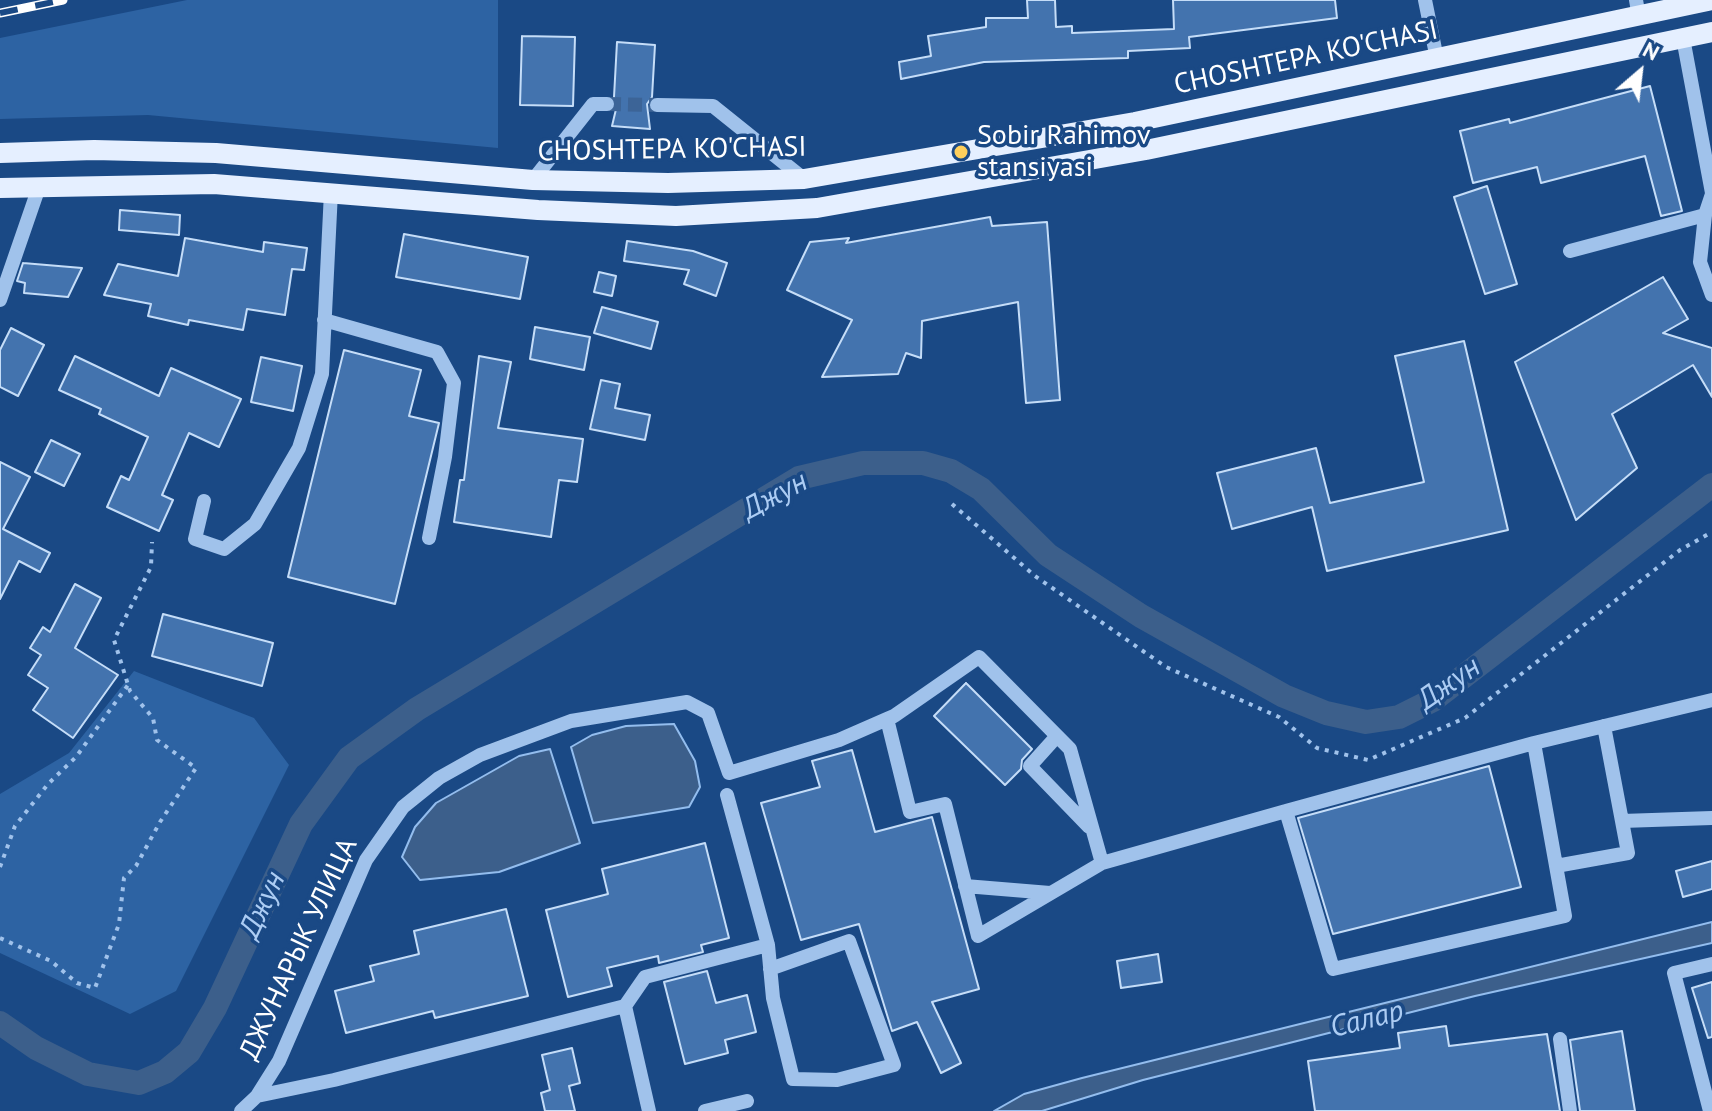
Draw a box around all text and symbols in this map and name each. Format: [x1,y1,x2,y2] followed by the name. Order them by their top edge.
[1171,14,1441,102] street label: CHOSHTEPA KO'CHASI
[1600,32,1680,112] north arrow
[1638,35,1664,67] text: N
[977,119,1150,185] place label: Sobir Rahimov stansiyasi
[537,131,807,169] street label: CHOSHTEPA KO'CHASI
[952,143,970,161] marker: Sobir Rahimov stansiyasi
[736,464,814,528] water label: Джун
[1410,649,1488,719] water label: Джун
[233,833,365,1065] street label: ДЖУНАРЫК УЛИЦА
[232,866,294,944] water label: Джун
[1327,994,1407,1046] water label: Салар

